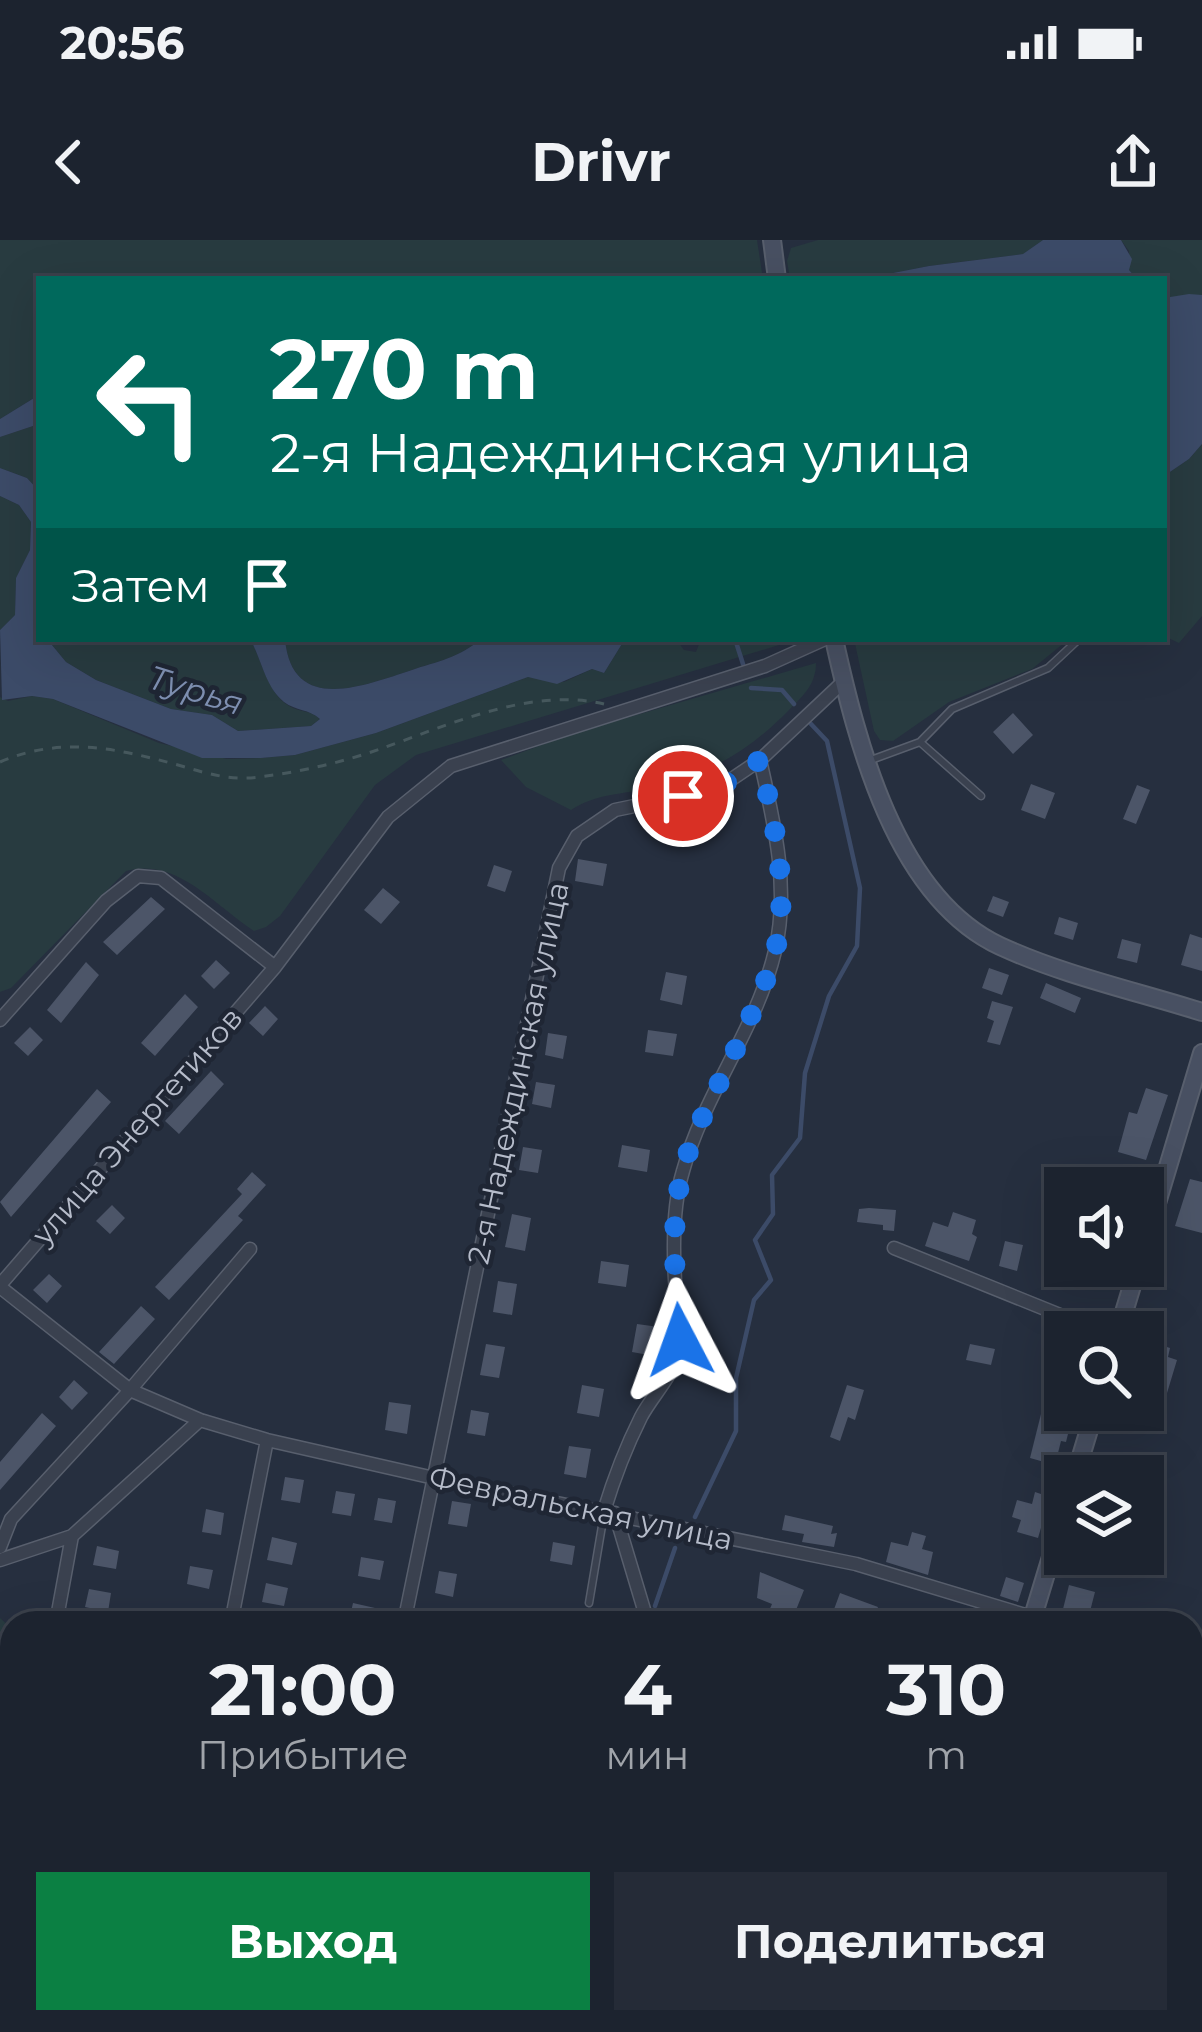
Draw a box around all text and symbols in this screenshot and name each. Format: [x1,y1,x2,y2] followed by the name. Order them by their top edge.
[60,15,184,70] text: 20:56
[36,129,102,195] icon: back
[531,129,671,195] text: Drivr
[1100,129,1166,195] icon: share
[270,318,539,420] text: 270 m
[72,324,228,480] icon: left
[270,420,972,486] text: 2-я Надеждинская улица
[234,552,300,618] icon: arrive
[72,558,210,613] text: Затем
[144,657,248,723] water label: Турья
[632,745,734,847] pin
[650,763,716,829] icon: arrive
[459,879,577,1267] street label: 2-я Надеждинская улица
[23,1000,250,1253] street label: улица Энергетиков
[1044,1167,1164,1575] map controls
[1044,1167,1164,1287] button: sound
[617,1277,743,1403] position arrow
[1044,1311,1164,1431] button: search
[1044,1455,1164,1575] button: layers
[426,1458,736,1558] street label: Февральская улица
[209,1645,396,1733] text: 21:00
[623,1645,672,1733] text: 4
[886,1645,1006,1733] text: 310
[197,1731,408,1779] text: Прибытие
[605,1731,689,1779] text: мин
[925,1731,967,1779] text: m
[36,1872,590,2010] button: Выход
[614,1872,1167,2010] button: Поделиться

